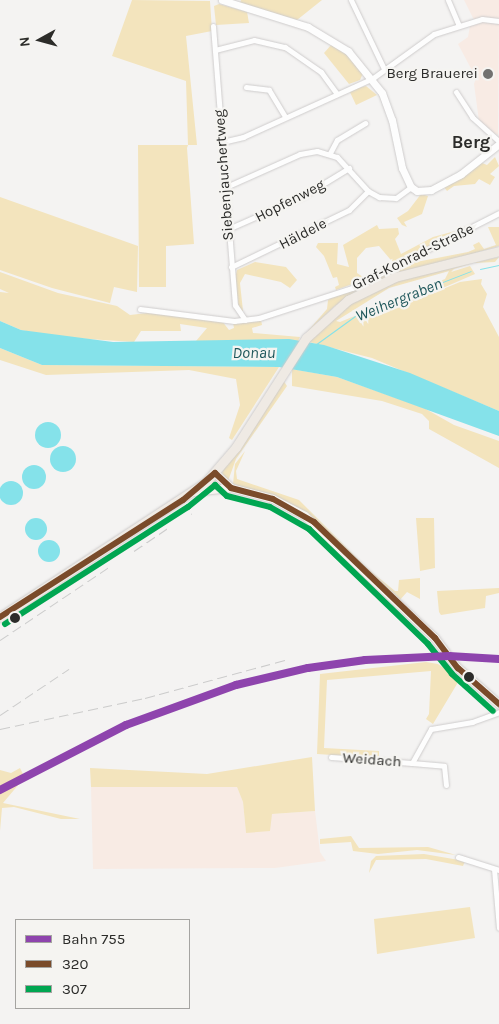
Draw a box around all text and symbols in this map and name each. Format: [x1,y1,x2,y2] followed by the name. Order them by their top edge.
[15,15,65,65] north arrow
[16,36,34,48] text: N
[386,65,478,83] place label: Berg Brauerei
[482,68,494,80] marker: Berg Brauerei
[210,109,238,241] street label: Siebenjauchertweg
[452,131,490,153] district label: Berg
[252,176,328,226] street label: Hopfenweg
[276,214,330,254] street label: Häldele
[349,220,477,294] street label: Graf-Konrad-Straße
[353,274,445,326] water label: Weihergraben
[233,343,275,363] water label: Donau
[10,613,20,623] unlabelled marker
[464,672,474,682] unlabelled marker
[342,749,402,771] street label: Weidach
[15,919,190,1009] legend
[62,930,125,948] text: Bahn 755
[62,955,88,973] text: 320
[62,980,87,998] text: 307

